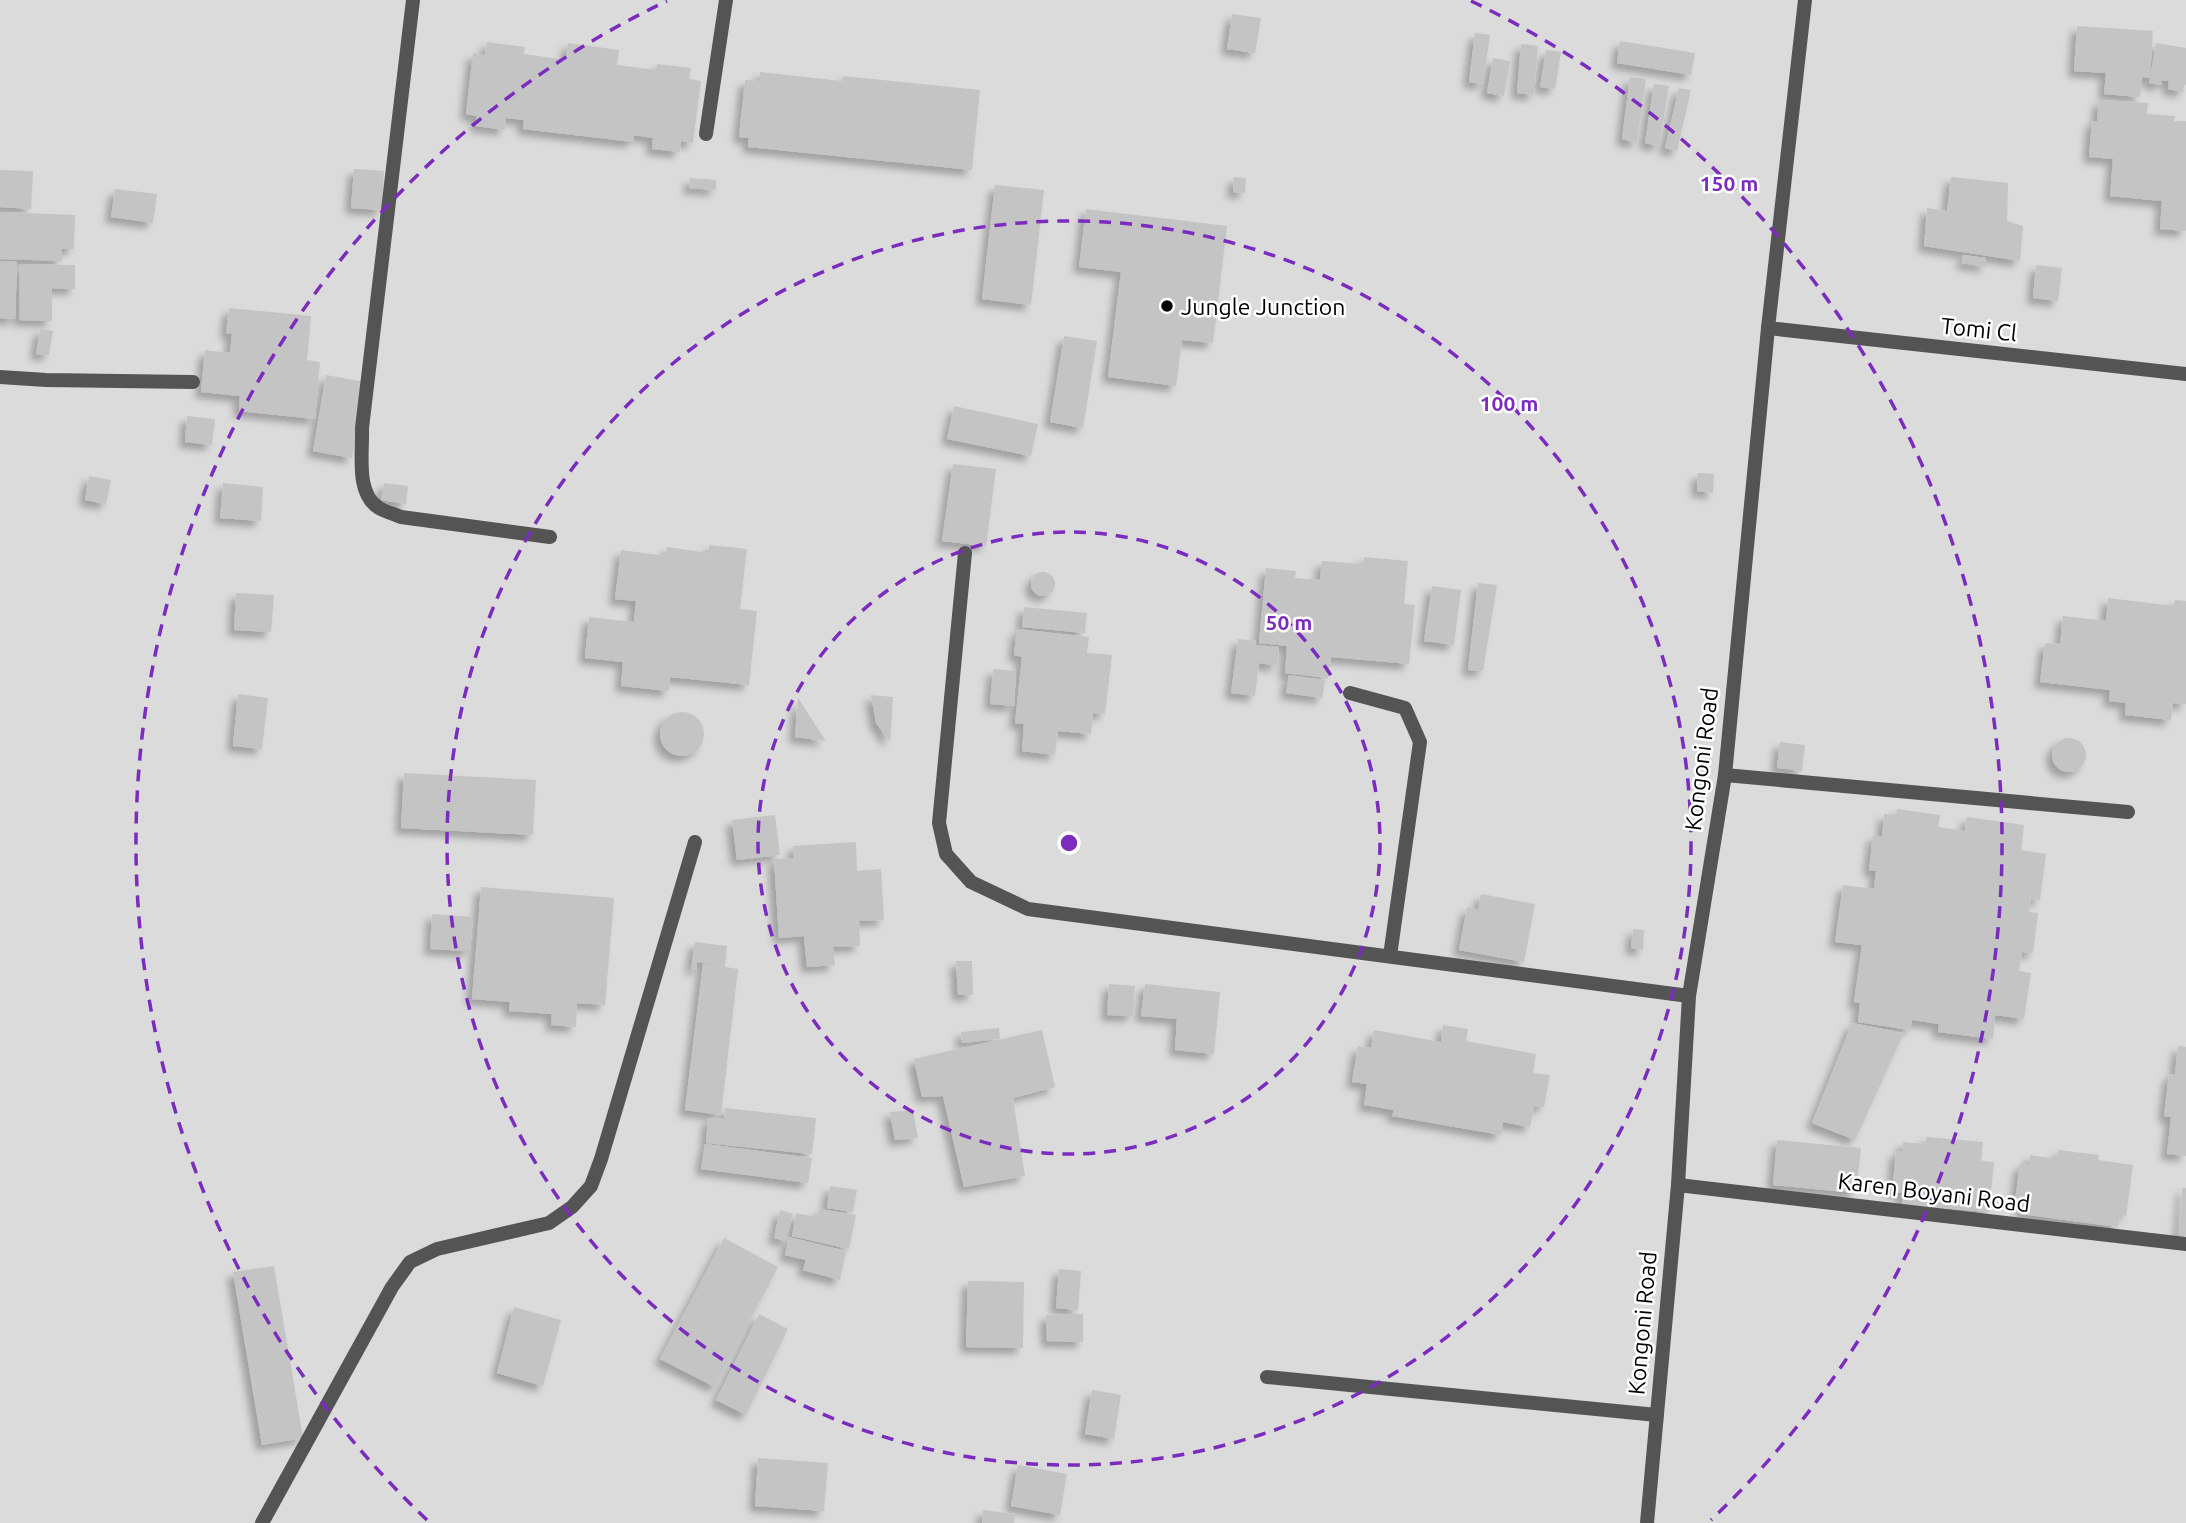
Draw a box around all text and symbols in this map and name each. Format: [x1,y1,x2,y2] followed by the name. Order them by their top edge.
[1700,171,1758,195] text: 150 m
[1181,294,1345,319] place label: Jungle Junction
[1159,298,1175,314] marker: Jungle Junction
[1940,313,2018,345] street label: Tomi Cl
[1480,391,1538,415] text: 100 m
[1266,610,1312,634] text: 50 m
[1680,686,1722,832] street label: Kongoni Road
[1057,831,1081,855] centre of rings
[1836,1168,2032,1216] street label: Karen Boyani Road
[1623,1250,1661,1396] street label: Kongoni Road

